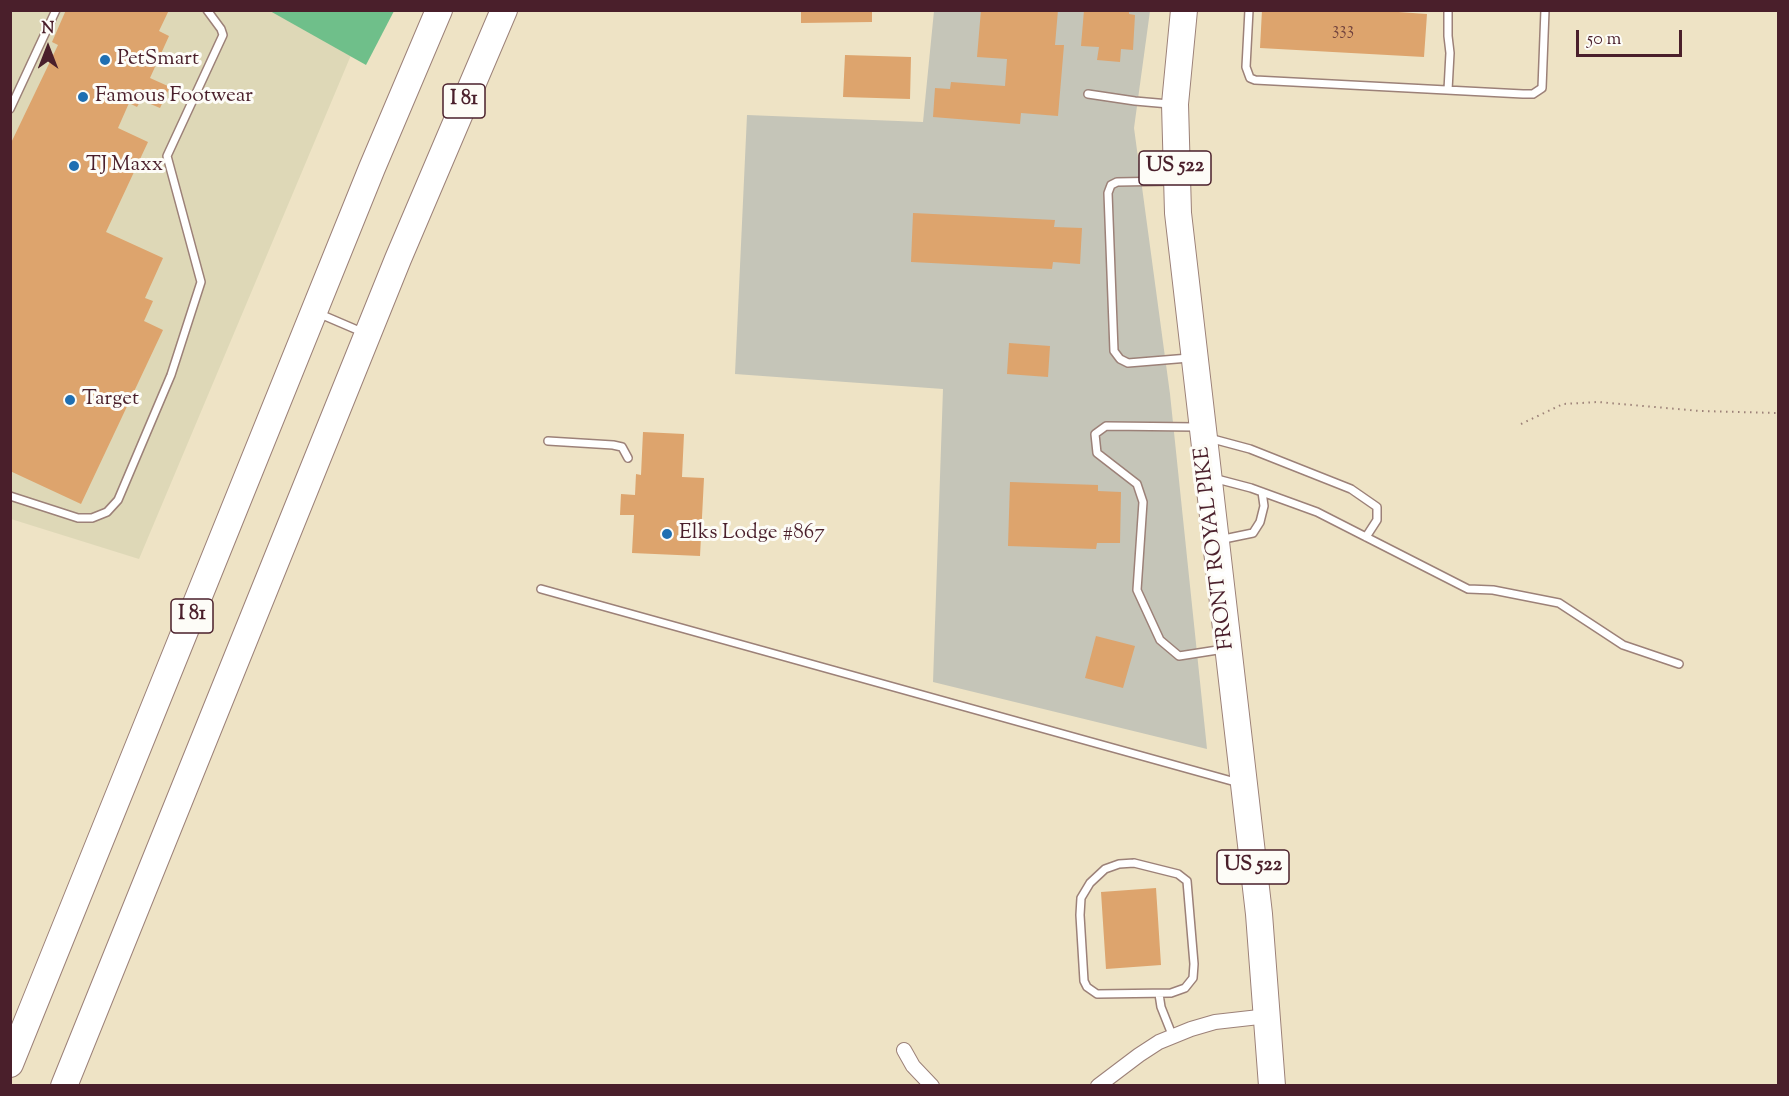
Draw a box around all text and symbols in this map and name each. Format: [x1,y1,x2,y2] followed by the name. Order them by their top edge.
[18,18,78,78] north arrow
[42,18,54,41] text: N
[1579,18,1686,56] scale bar
[1332,20,1354,42] house number: 333
[1587,27,1621,53] text: 50 m
[117,47,199,73] place label: PetSmart
[98,53,112,67] marker: PetSmart
[95,84,253,110] place label: Famous Footwear
[443,84,485,118] road number: I 81
[76,90,90,104] marker: Famous Footwear
[1139,151,1211,185] road number: US 522
[86,153,163,179] place label: TJ Maxx
[67,159,81,173] marker: TJ Maxx
[82,387,139,413] place label: Target
[63,393,77,407] marker: Target
[1191,445,1241,651] street label: FRONT ROYAL PIKE
[679,521,825,547] place label: Elks Lodge #867
[660,527,674,541] marker: Elks Lodge #867
[171,599,213,633] road number: I 81
[1217,850,1289,884] road number: US 522

